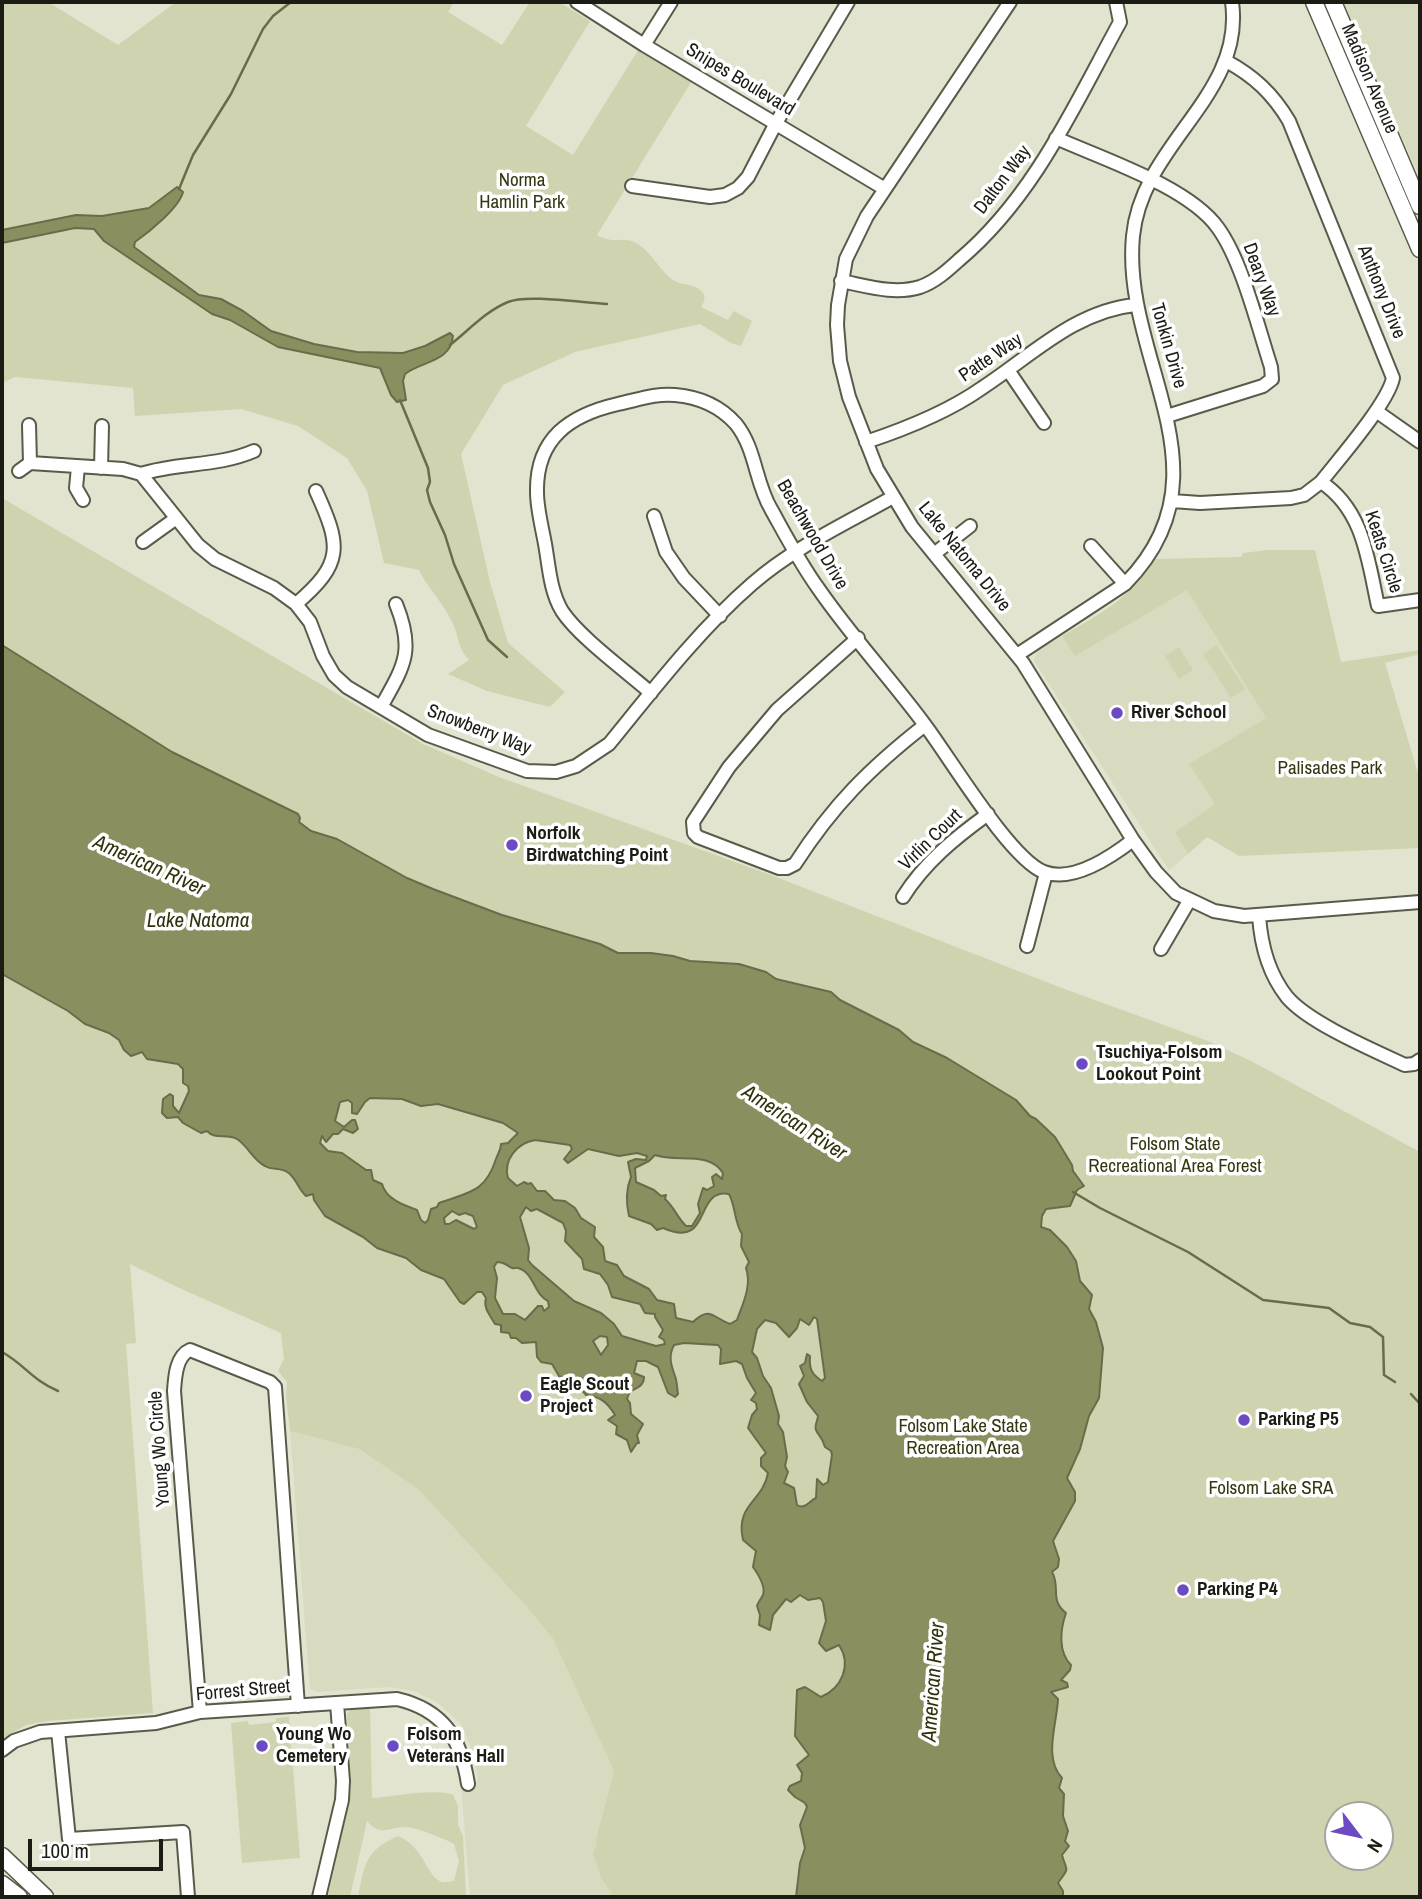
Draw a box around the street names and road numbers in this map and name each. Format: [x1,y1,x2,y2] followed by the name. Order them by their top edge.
[1336,21,1402,137] street label: Madison Avenue
[681,39,799,121] street label: Snipes Boulevard
[970,141,1036,219] street label: Dalton Way
[1237,240,1285,320] street label: Deary Way
[1352,242,1410,342] street label: Anthony Drive
[1145,301,1191,391] street label: Tonkin Drive
[955,329,1027,387] street label: Patte Way
[771,476,853,594] street label: Beachwood Drive
[913,498,1015,616] street label: Lake Natoma Drive
[1359,508,1407,596] street label: Keats Circle
[424,700,534,760] street label: Snowberry Way
[895,805,967,875] street label: Virlin Court
[145,1390,175,1508] street label: Young Wo Circle
[195,1676,291,1706] street label: Forrest Street

